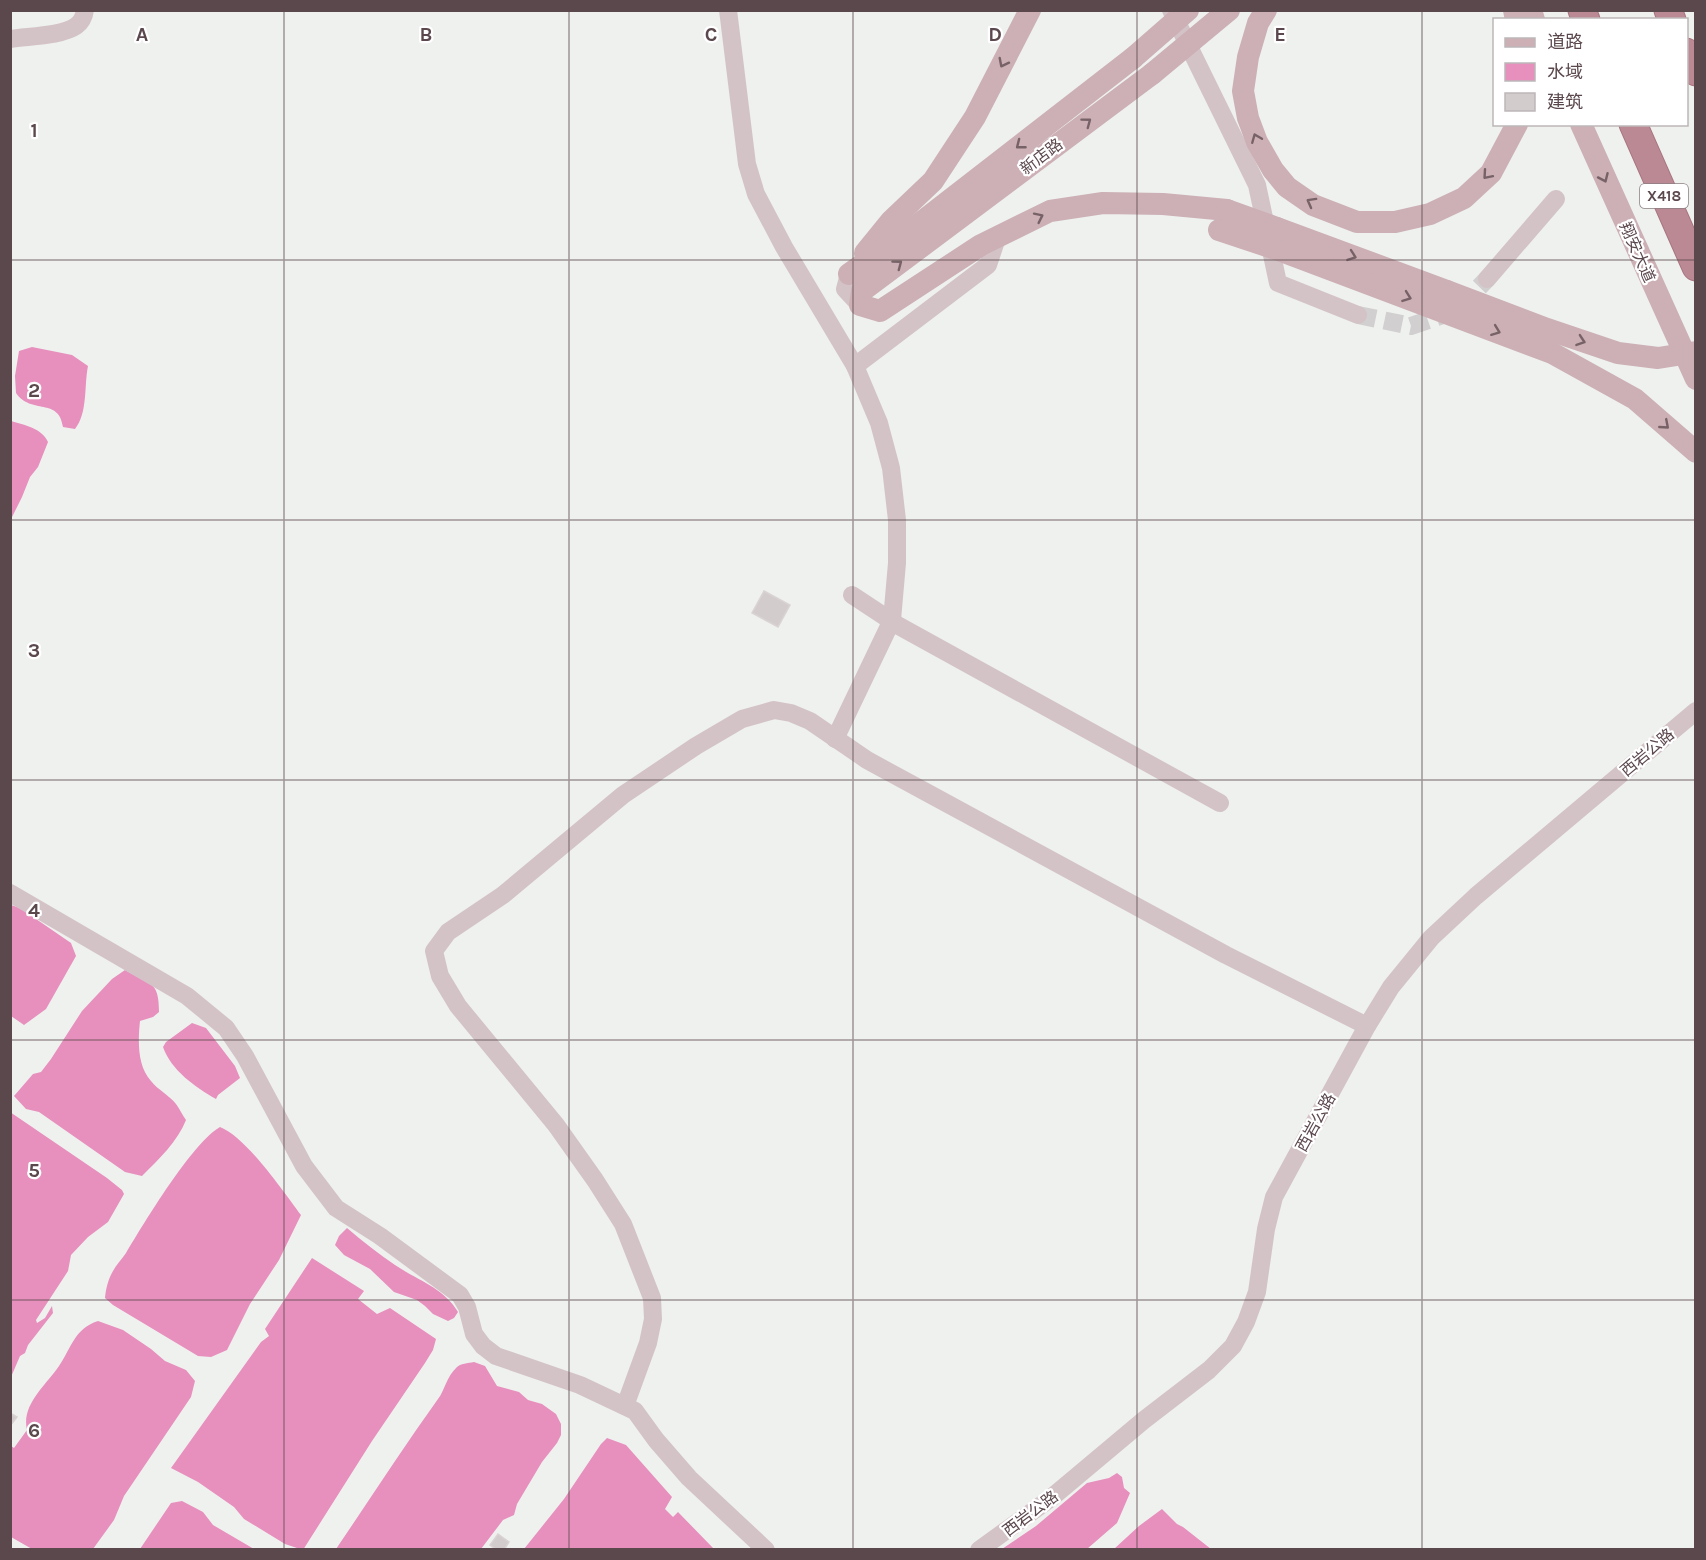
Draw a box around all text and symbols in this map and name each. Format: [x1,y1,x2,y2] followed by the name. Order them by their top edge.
[1493,18,1688,126] legend
[136,23,149,46] text: A
[420,23,432,46] text: B
[705,23,717,46] text: C
[988,23,1002,46] text: D
[1274,23,1286,46] text: E
[1547,31,1583,53] text: 道路
[999,56,1010,67] one-way arrow
[1547,61,1583,83] text: 水域
[1547,91,1583,113] text: 建筑
[1081,118,1092,129] one-way arrow
[30,119,38,142] text: 1
[1016,134,1066,178] street label: 新店路
[1251,134,1263,145] one-way arrow
[1016,138,1027,149] one-way arrow
[1484,168,1495,179] one-way arrow
[1597,172,1609,183] one-way arrow
[1640,184,1688,208] road number: X418
[1307,198,1317,210] one-way arrow
[1033,213,1043,224] one-way arrow
[1616,219,1659,285] street label: 翔安大道
[1346,249,1357,261] one-way arrow
[891,260,902,271] one-way arrow
[1401,290,1411,303] one-way arrow
[1490,324,1500,337] one-way arrow
[1575,333,1586,346] one-way arrow
[28,379,40,402] text: 2
[1658,418,1669,429] one-way arrow
[28,639,40,662] text: 3
[1617,725,1678,780] street label: 西岩公路
[28,899,40,922] text: 4
[1292,1090,1339,1155] street label: 西岩公路
[28,1159,40,1182] text: 5
[28,1419,40,1442] text: 6
[999,1487,1062,1540] street label: 西岩公路

